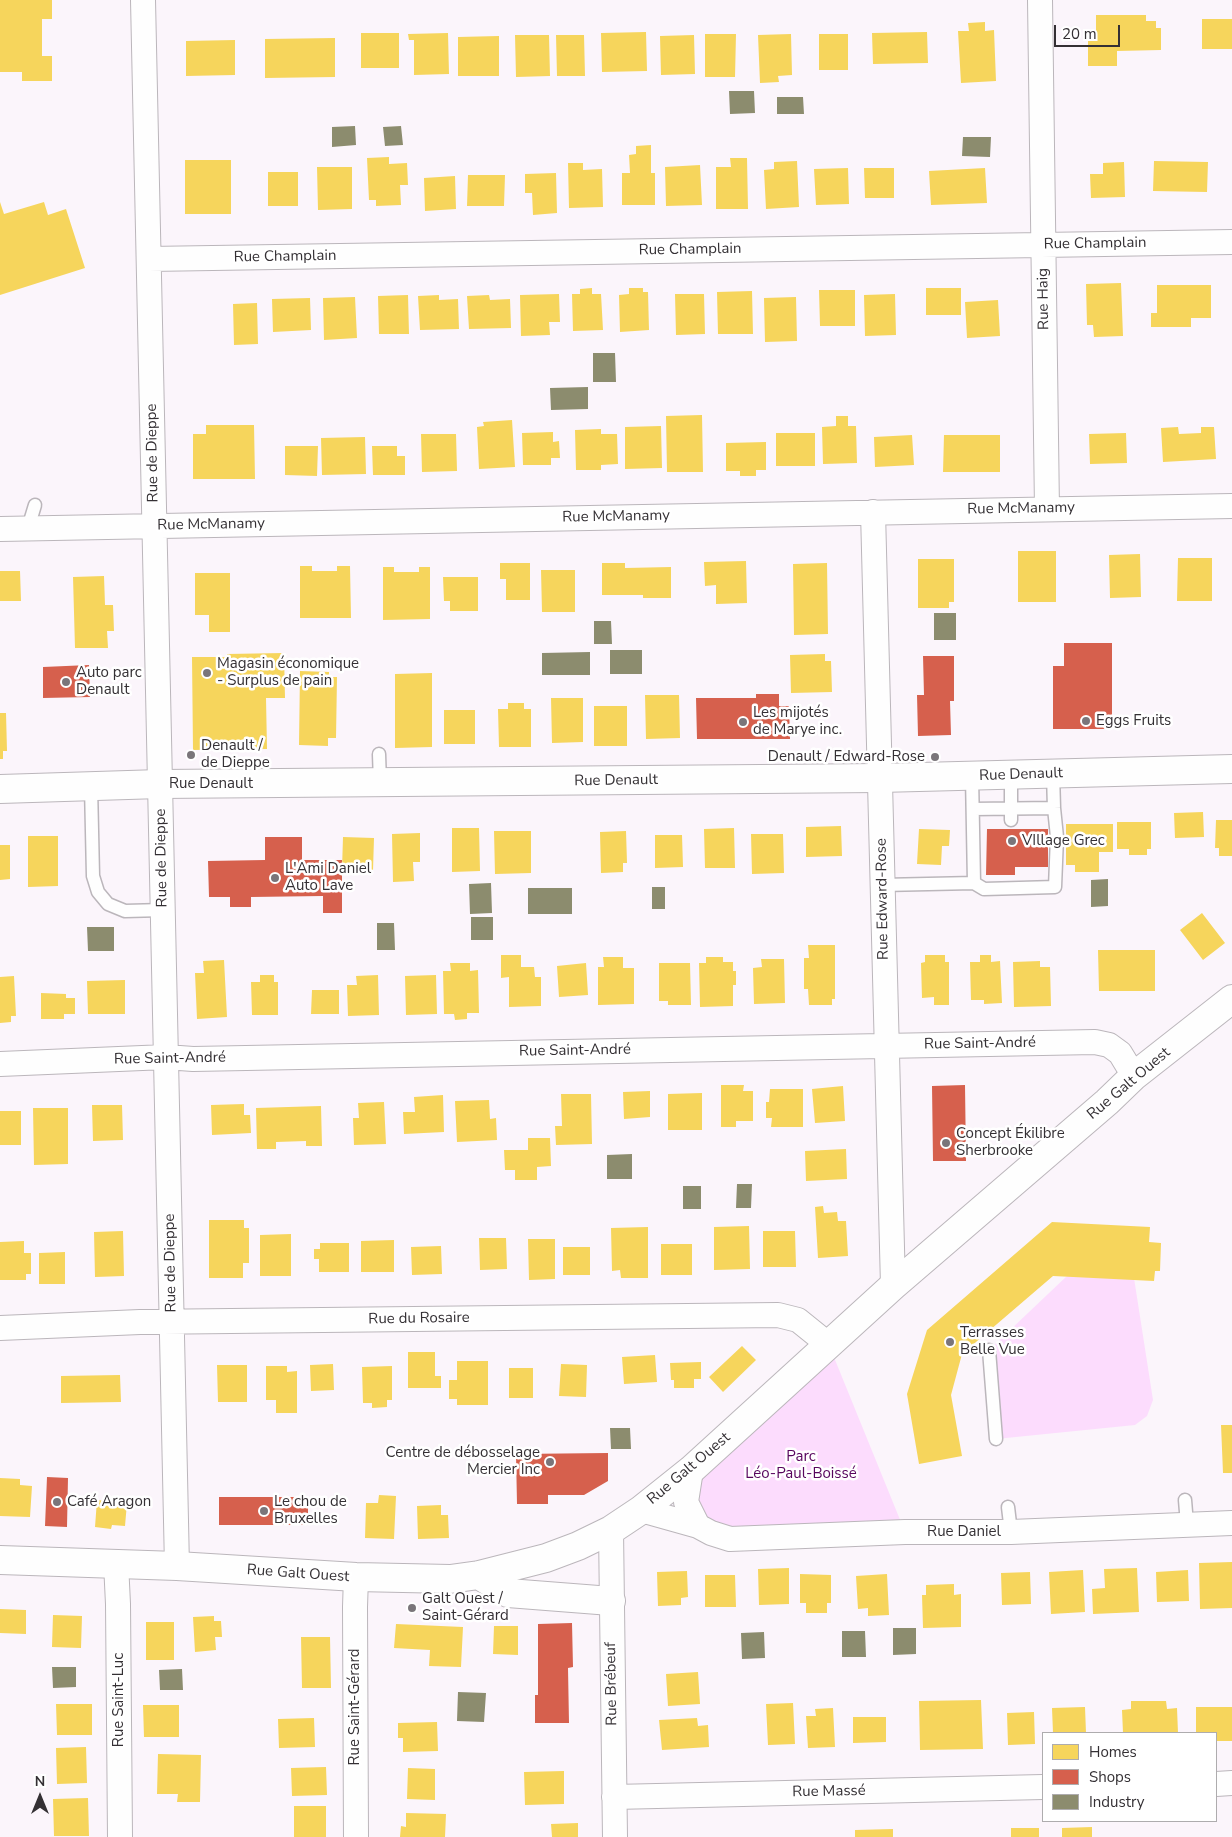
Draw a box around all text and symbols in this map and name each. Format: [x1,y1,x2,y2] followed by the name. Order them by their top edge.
[1057,15,1123,47] scale bar
[1062,24,1097,44] text: 20 m
[1043,234,1147,254] street label: Rue Champlain
[638,240,742,260] street label: Rue Champlain
[233,247,337,267] street label: Rue Champlain
[1034,268,1054,330] street label: Rue Haig
[143,403,163,503] street label: Rue de Dieppe
[967,499,1075,519] street label: Rue McManamy
[562,507,670,527] street label: Rue McManamy
[157,515,265,535] street label: Rue McManamy
[217,655,359,690] place label: Magasin économique - Surplus de pain
[76,664,142,699] place label: Auto parc Denault
[201,667,213,679] marker: Magasin économique - Surplus de pain
[60,676,72,688] marker: Auto parc Denault
[753,704,842,739] place label: Les mijotés de Marye inc.
[1096,712,1171,730] place label: Eggs Fruits
[1080,715,1092,727] marker: Eggs Fruits
[737,716,749,728] marker: Les mijotés de Marye inc.
[201,737,270,772] place label: Denault / de Dieppe
[768,748,925,766] place label: Denault / Edward-Rose
[185,749,197,761] marker: Denault / de Dieppe
[929,751,941,763] marker: Denault / Edward-Rose
[979,765,1063,785] street label: Rue Denault
[574,771,658,791] street label: Rue Denault
[169,775,253,793] street label: Rue Denault
[152,808,172,908] street label: Rue de Dieppe
[1022,832,1105,850] place label: VIllage Grec
[1006,835,1018,847] marker: VIllage Grec
[873,838,893,960] street label: Rue Edward-Rose
[285,860,371,895] place label: L'Ami Daniel Auto Lave
[269,872,281,884] marker: L'Ami Daniel Auto Lave
[924,1034,1036,1054] street label: Rue Saint-André
[519,1041,631,1061] street label: Rue Saint-André
[1084,1044,1174,1124] street label: Rue Galt Ouest
[114,1049,226,1069] street label: Rue Saint-André
[956,1125,1065,1160] place label: Concept Ékilibre Sherbrooke
[940,1137,952,1149] marker: Concept Ékilibre Sherbrooke
[161,1213,181,1313] street label: Rue de Dieppe
[368,1309,470,1329] street label: Rue du Rosaire
[960,1324,1025,1359] place label: Terrasses Belle Vue
[944,1336,956,1348] marker: Terrasses Belle Vue
[644,1429,734,1509] street label: Rue Galt Ouest
[386,1444,540,1479] place label: Centre de débosselage Mercier Inc
[745,1448,857,1483] park label: Parc Léo-Paul-Boissé
[544,1456,556,1468] marker: Centre de débosselage Mercier Inc
[67,1493,151,1511] place label: Café Aragon
[274,1493,347,1528] place label: Le chou de Bruxelles
[51,1496,63,1508] marker: Café Aragon
[258,1505,270,1517] marker: Le chou de Bruxelles
[927,1523,1001,1541] street label: Rue Daniel
[246,1561,350,1587] street label: Rue Galt Ouest
[422,1590,509,1625] place label: Galt Ouest / Saint-Gérard
[406,1602,418,1614] marker: Galt Ouest / Saint-Gérard
[602,1642,622,1726] street label: Rue Brébeuf
[346,1648,364,1766] street label: Rue Saint-Gérard
[110,1653,128,1747] street label: Rue Saint-Luc
[1042,1732,1217,1822] legend
[1089,1742,1137,1762] text: Homes
[1089,1767,1131,1787] text: Shops
[15,1772,65,1822] north arrow
[35,1772,45,1791] text: N
[792,1782,866,1802] street label: Rue Massé
[1089,1792,1144,1812] text: Industry

